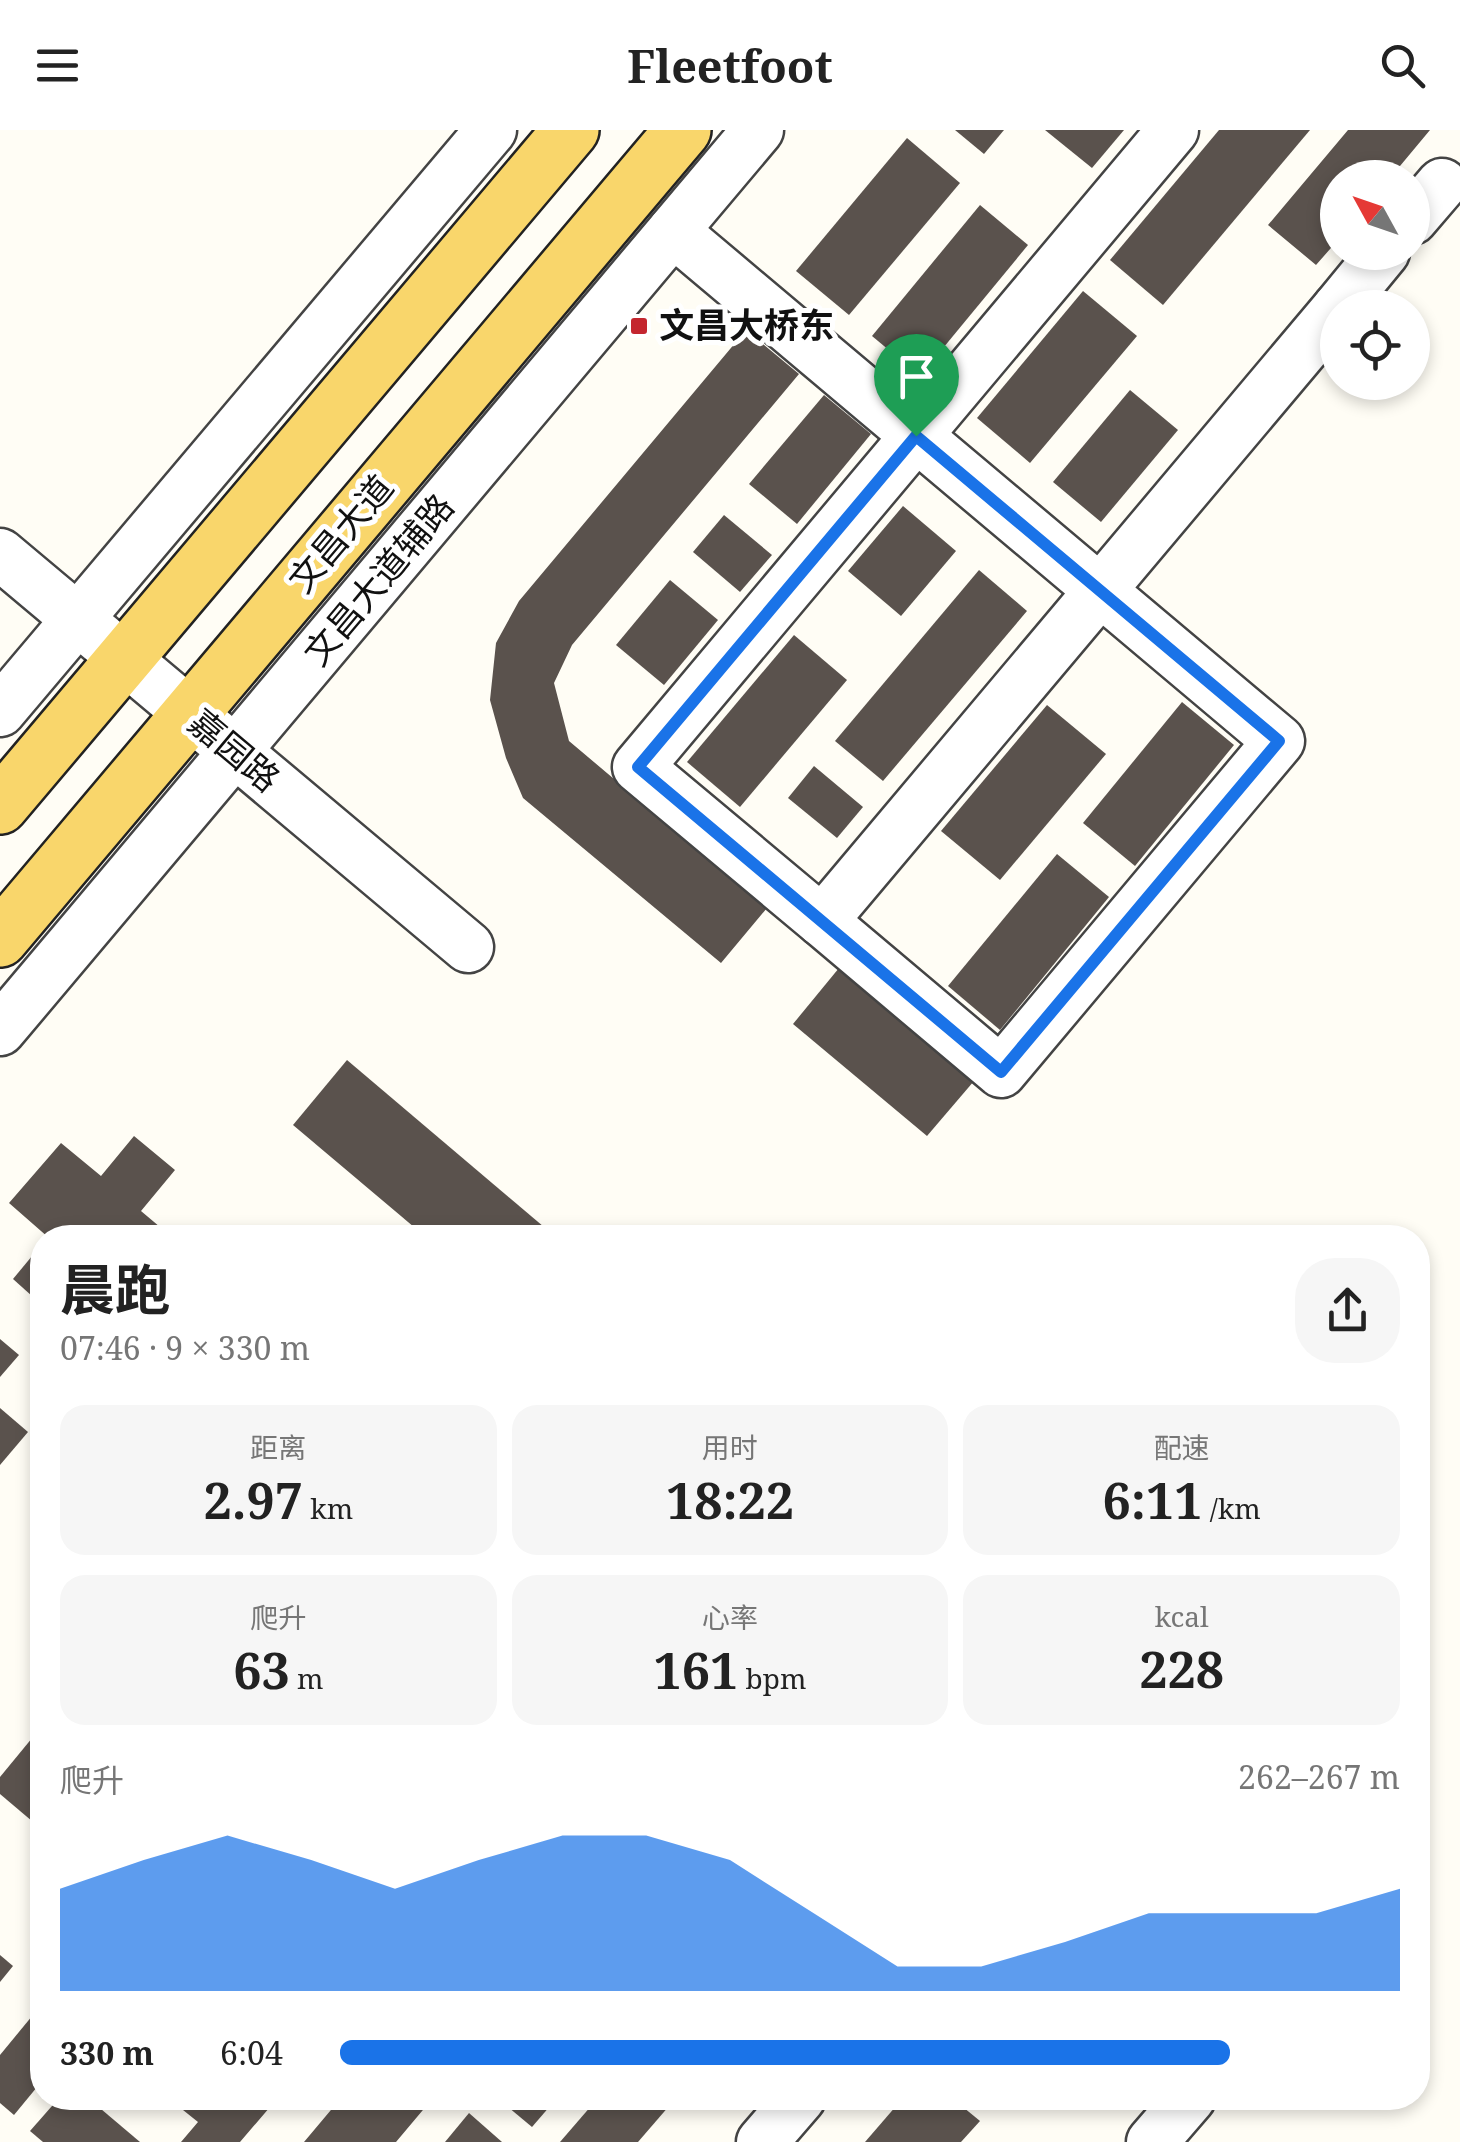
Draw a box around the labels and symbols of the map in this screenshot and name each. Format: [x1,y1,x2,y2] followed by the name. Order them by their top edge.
[1320,160,1430,270] north arrow
[659,301,834,348] place label: 文昌大桥东
[628,315,650,337] marker: 文昌大桥东
[874,334,959,437] pin
[277,464,403,602] street label: 文昌大道
[292,483,463,675] street label: 文昌大道辅路
[180,698,290,802] street label: 嘉园路

